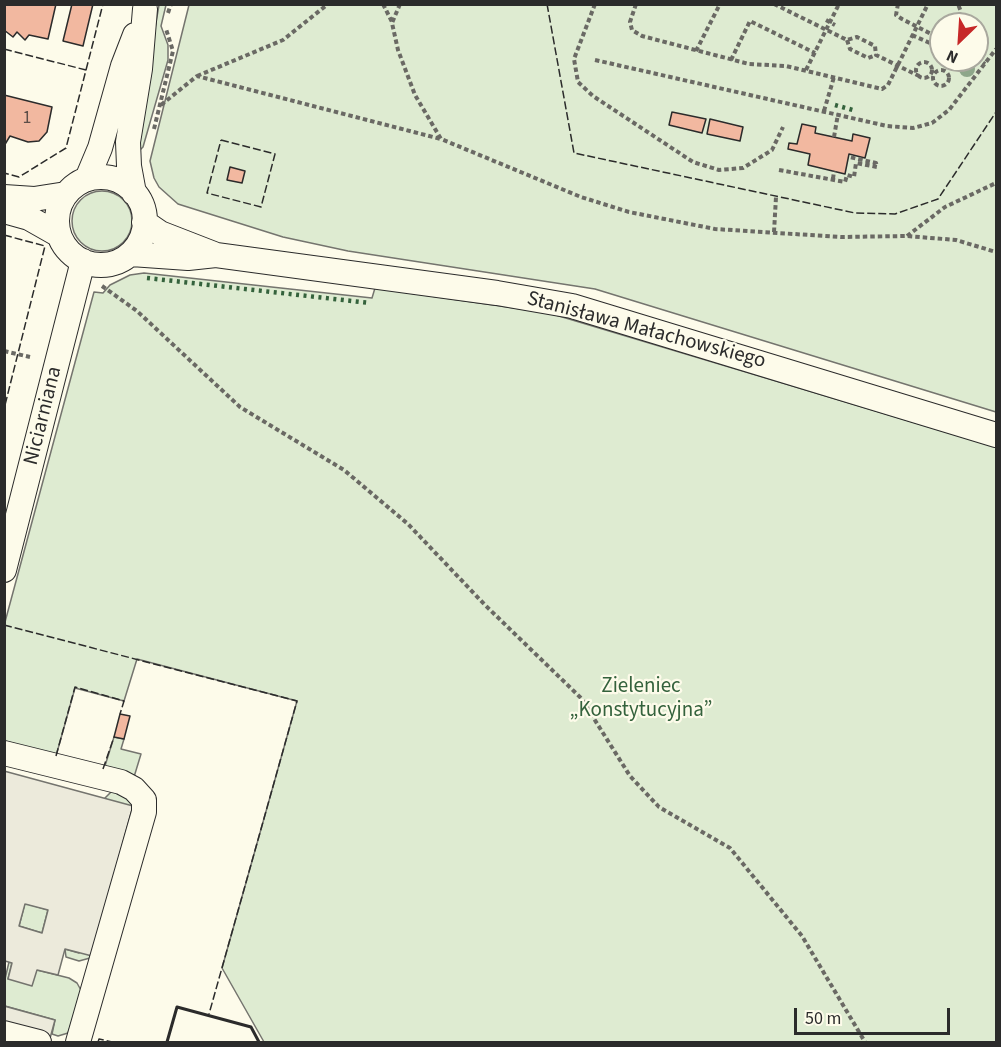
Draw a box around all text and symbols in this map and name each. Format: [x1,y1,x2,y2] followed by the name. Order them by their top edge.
[929,12,989,72] north arrow
[943,44,962,69] text: N
[23,108,31,130] house number: 1
[524,287,768,375] street label: Stanisława Małachowskiego
[20,364,68,468] street label: Niciarniana
[570,674,712,724] park label: Zieleniec „Konstytucyjna”
[797,996,953,1034] scale bar
[805,1006,841,1031] text: 50 m

